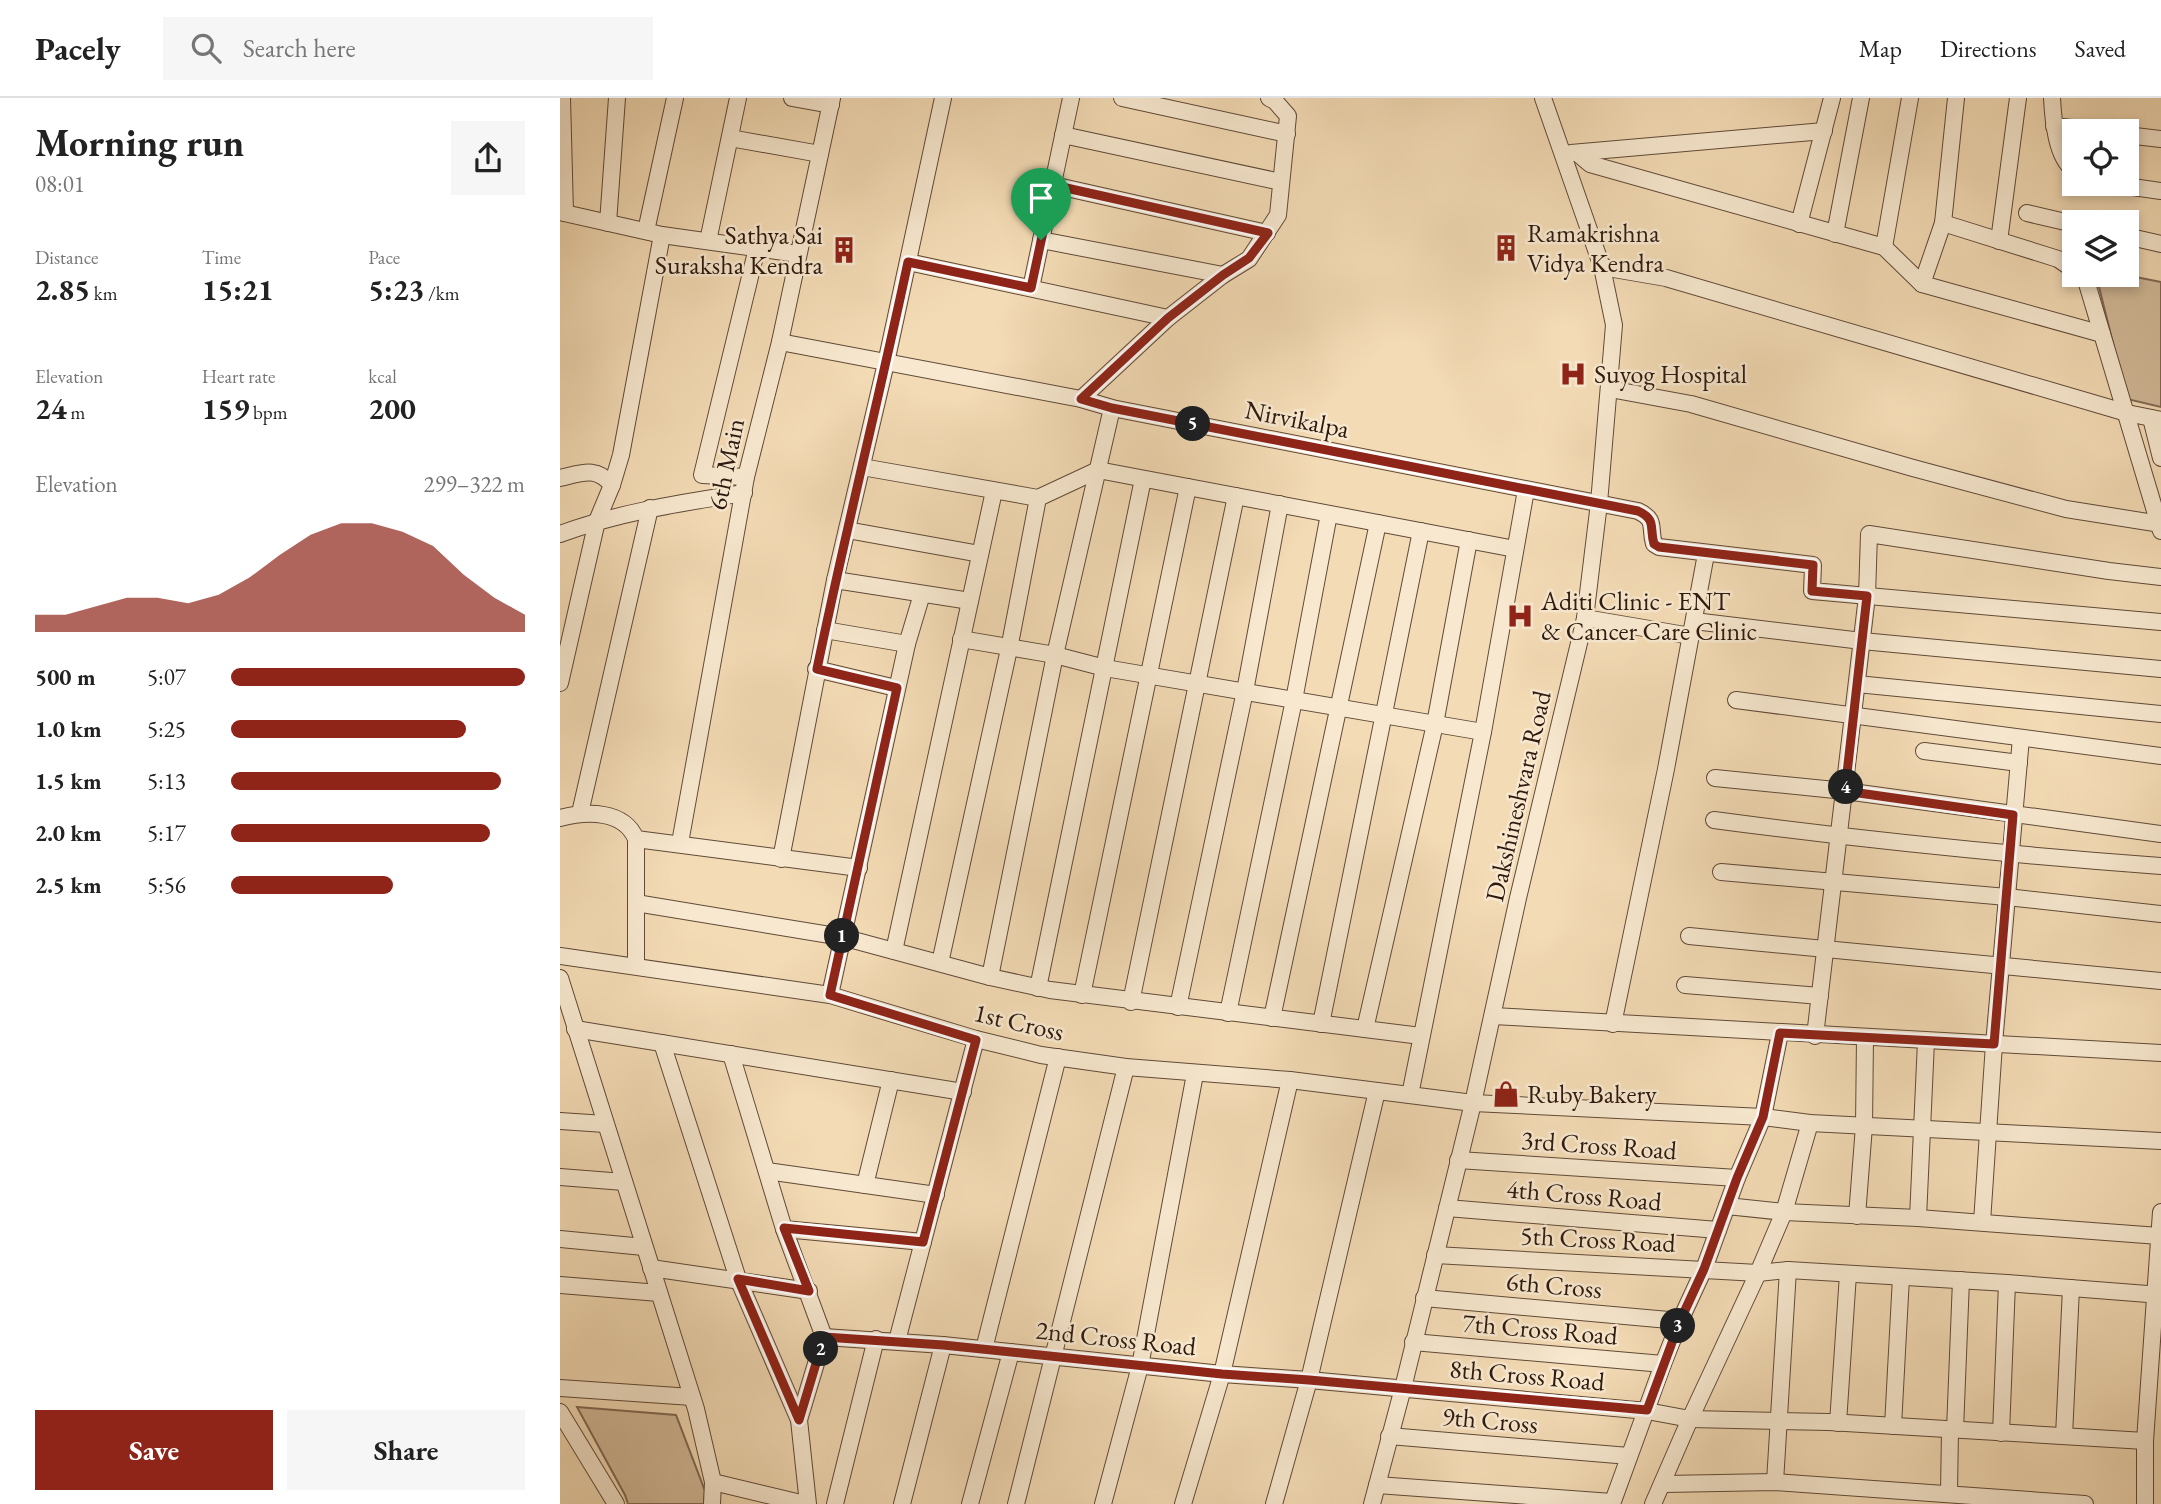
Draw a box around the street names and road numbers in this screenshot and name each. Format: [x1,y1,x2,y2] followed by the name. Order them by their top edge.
[1242,392,1353,446] street label: Nirvikalpa
[700,415,752,513] street label: 6th Main
[1477,686,1559,905] street label: Dakshineshvara Road
[971,995,1067,1049] street label: 1st Cross
[1520,1123,1679,1167] street label: 3rd Cross Road
[1505,1171,1664,1219] street label: 4th Cross Road
[1519,1218,1677,1260] street label: 5th Cross Road
[1505,1264,1603,1306] street label: 6th Cross
[1461,1305,1620,1353] street label: 7th Cross Road
[1034,1313,1199,1363] street label: 2nd Cross Road
[1448,1351,1607,1399] street label: 8th Cross Road
[1441,1399,1539,1441] street label: 9th Cross

